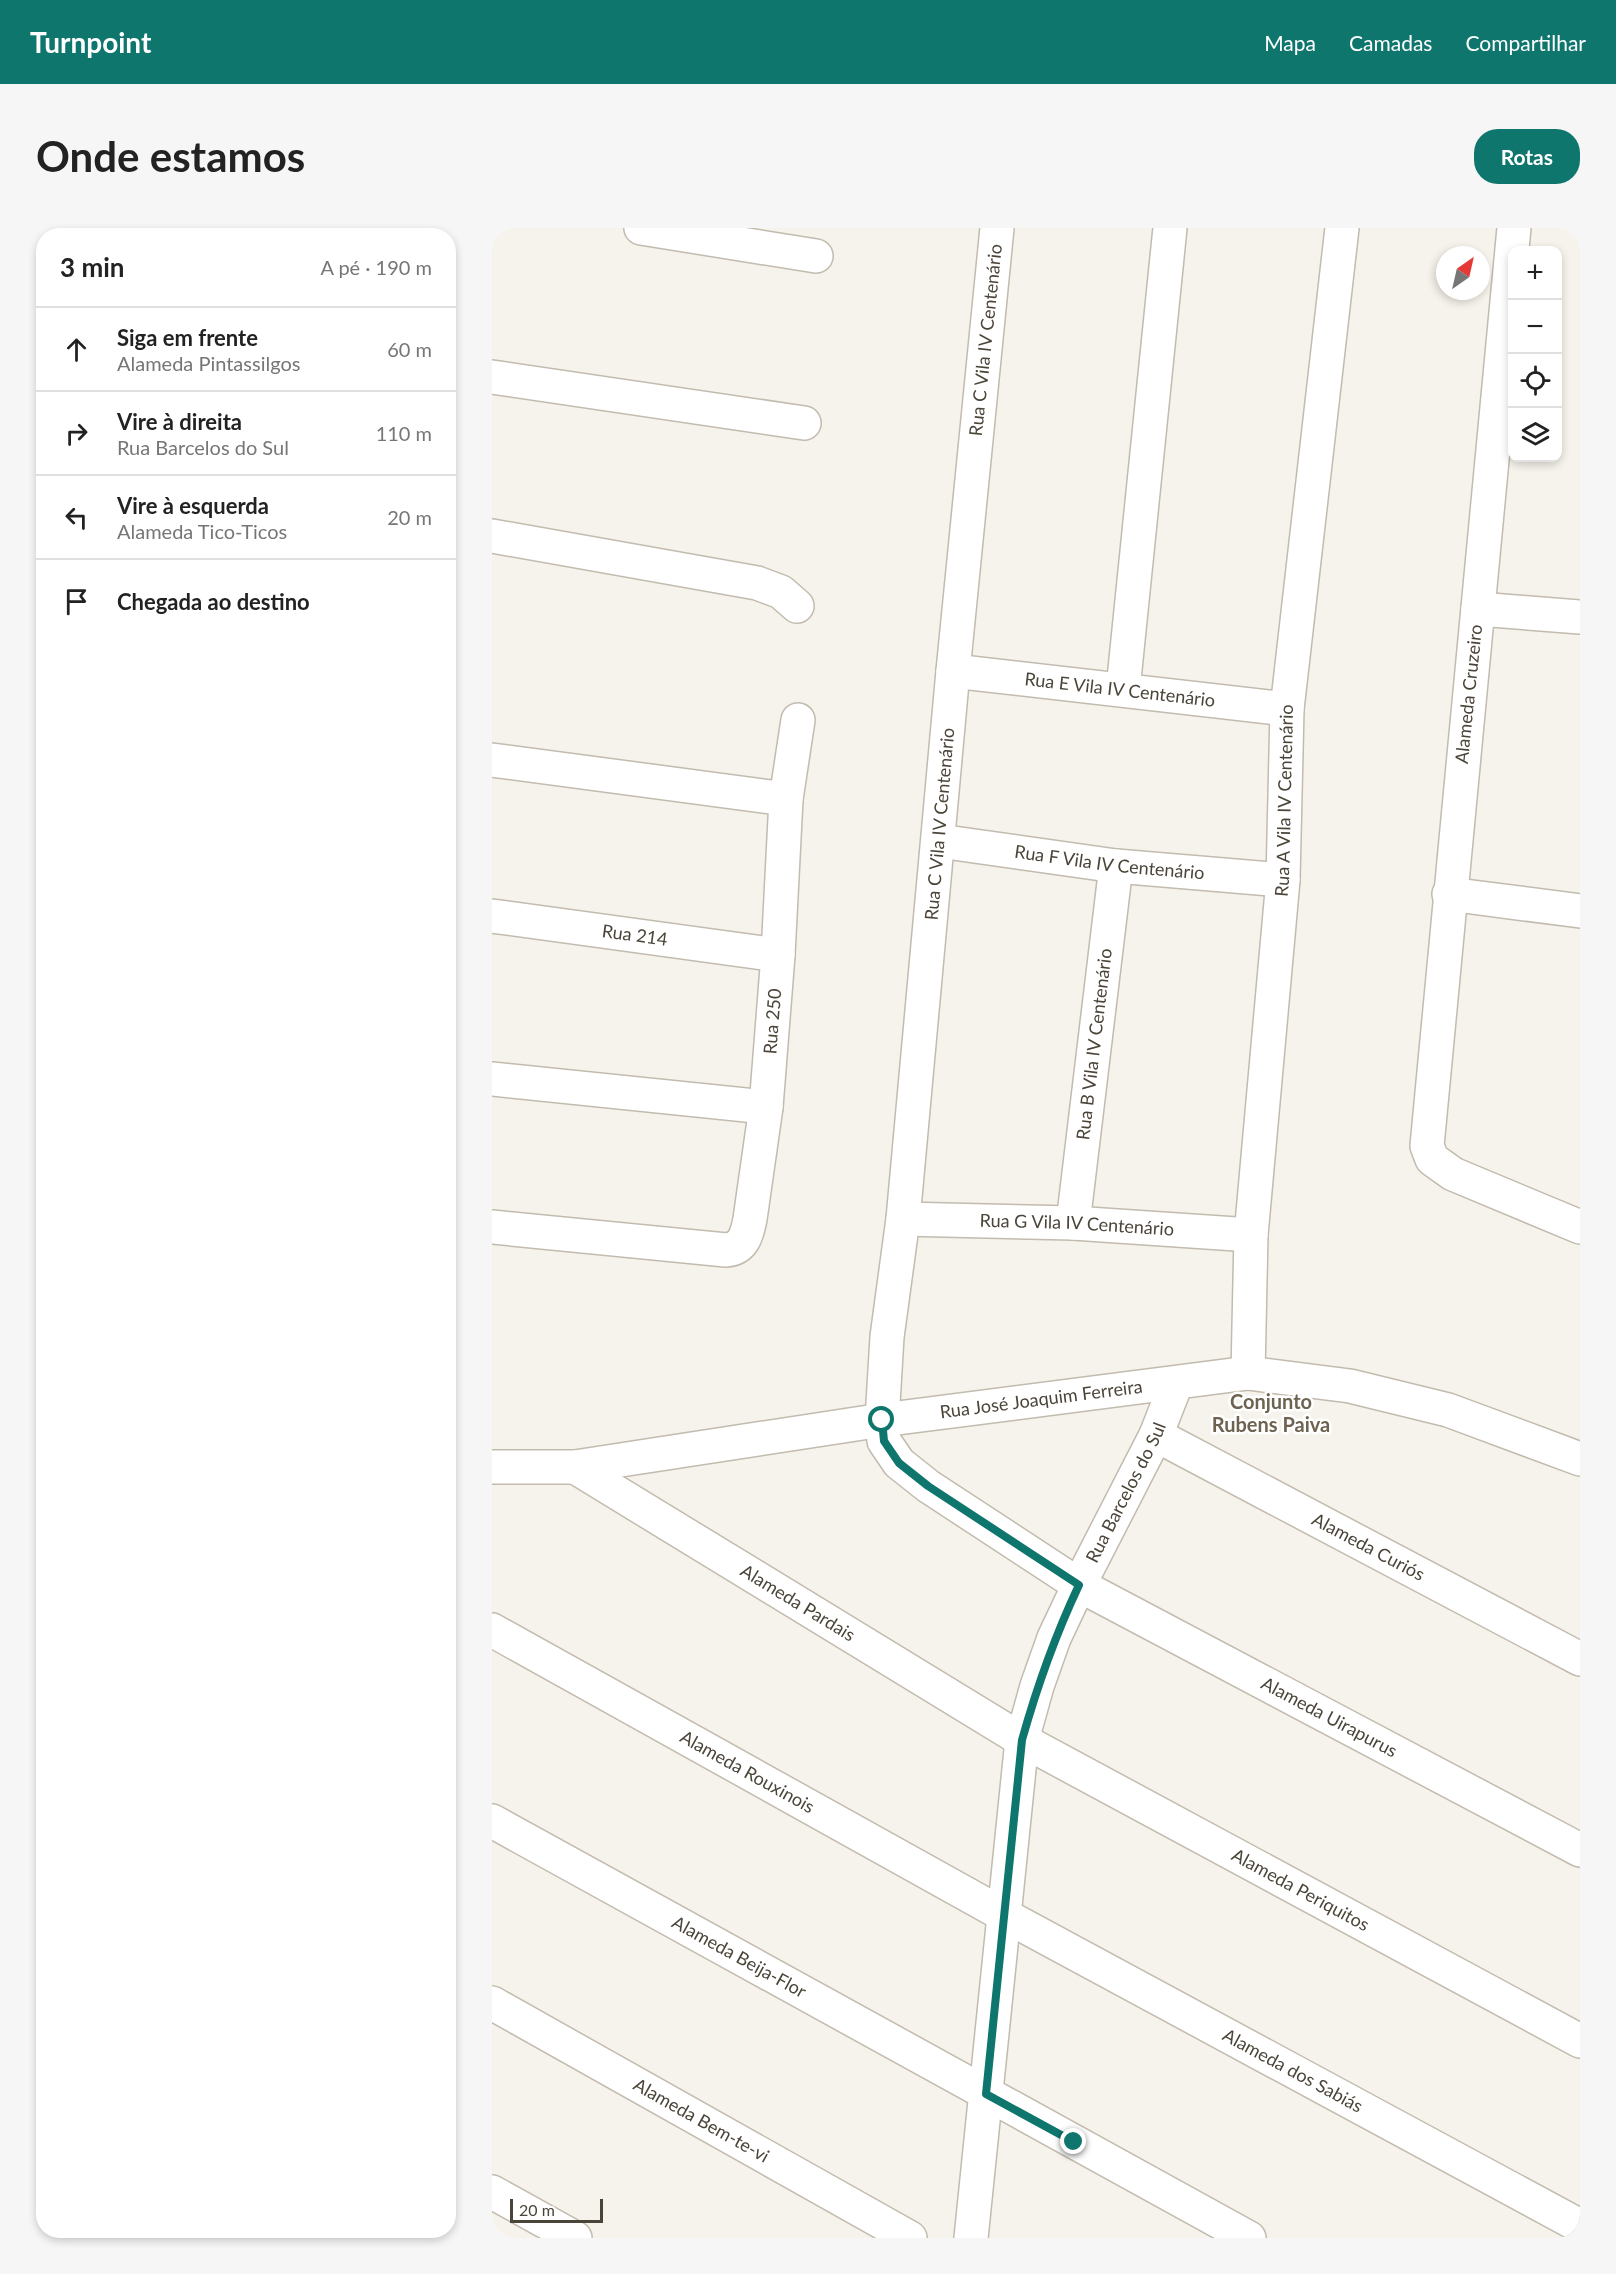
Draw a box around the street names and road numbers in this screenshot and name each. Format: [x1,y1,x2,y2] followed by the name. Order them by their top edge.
[964,243,1006,437] street label: Rua C Vila IV Centenário
[1450,623,1486,765] street label: Alameda Cruzeiro
[1024,667,1217,711] street label: Rua E Vila IV Centenário
[1270,704,1297,897] street label: Rua A Vila IV Centenário
[920,727,958,921] street label: Rua C Vila IV Centenário
[1013,840,1206,883] street label: Rua F Vila IV Centenário
[601,919,669,950] street label: Rua 214
[1071,947,1116,1141] street label: Rua B Vila IV Centenário
[758,988,785,1055] street label: Rua 250
[979,1209,1175,1240] street label: Rua G Vila IV Centenário
[938,1375,1144,1422] street label: Rua José Joaquim Ferreira
[1080,1419,1170,1566] street label: Rua Barcelos do Sul
[1309,1507,1429,1585] street label: Alameda Curiós
[737,1559,860,1646] street label: Alameda Pardais
[1258,1672,1402,1761] street label: Alameda Uirapurus
[677,1725,819,1817] street label: Alameda Rouxinois
[1228,1843,1374,1935] street label: Alameda Periquitos
[669,1910,811,2002] street label: Alameda Beija-Flor
[1219,2023,1367,2117] street label: Alameda dos Sabiás
[630,2073,773,2167] street label: Alameda Bem-te-vi

